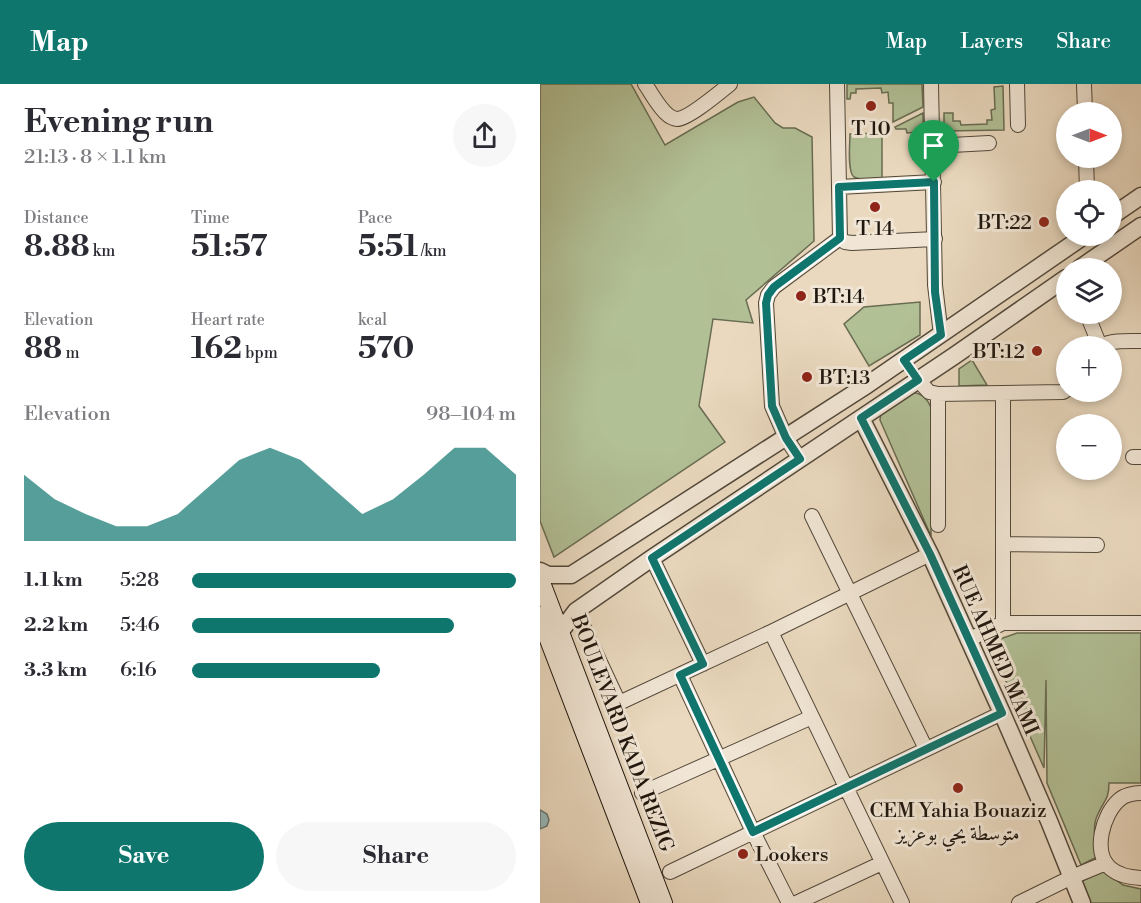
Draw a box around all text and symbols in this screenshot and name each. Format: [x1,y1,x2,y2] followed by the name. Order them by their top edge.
[30,25,89,60] text: Map
[886,29,927,55] text: Map
[960,29,1023,55] text: Layers
[1056,29,1111,55] text: Share
[864,99,878,113] marker: T 10
[24,102,213,143] text: Evening run
[1056,102,1122,168] north arrow
[1056,102,1122,480] map controls
[453,104,516,167] button: share
[851,117,891,142] place label: T 10
[908,120,959,182] pin
[917,129,950,162] icon: arrive
[24,145,167,170] text: 21:13 · 8 × 1.1 km
[1056,180,1122,246] button: locate
[868,200,882,214] marker: T 14
[24,208,89,228] text: Distance
[191,208,230,228] text: Time
[358,208,392,228] text: Pace
[976,211,1032,236] place label: BT:22
[1037,215,1051,229] marker: BT:22
[856,217,894,242] place label: T 14
[24,228,90,266] text: 8.88
[191,228,268,266] text: 51:57
[358,228,418,266] text: 5:51
[90,241,115,261] text: km
[418,241,447,261] text: /km
[1056,258,1122,324] button: layers
[812,285,865,310] place label: BT:14
[794,289,808,303] marker: BT:14
[24,310,93,330] text: Elevation
[191,310,265,330] text: Heart rate
[358,310,387,330] text: kcal
[24,330,62,368] text: 88
[191,330,242,368] text: 162
[358,330,414,368] text: 570
[1056,336,1122,402] button: +
[972,340,1025,365] place label: BT:12
[62,343,80,363] text: m
[242,343,278,363] text: bpm
[1030,344,1044,358] marker: BT:12
[818,366,870,391] place label: BT:13
[800,370,814,384] marker: BT:13
[24,402,111,427] text: Elevation
[426,402,516,427] text: 98–104 m
[1056,414,1122,480] button: −
[946,562,1044,740] street label: RUE AHMED MAMI
[24,568,83,593] text: 1.1 km
[120,568,159,593] text: 5:28
[564,610,679,856] street label: BOULEVARD KADA REZIG
[24,613,88,638] text: 2.2 km
[120,613,160,638] text: 5:46
[24,658,87,683] text: 3.3 km
[120,658,157,683] text: 6:16
[951,781,965,795] marker: CEM Yahia Bouaziz متوسطة يحي بوعزيز
[870,799,1046,852] place label: CEM Yahia Bouaziz متوسطة يحي بوعزيز
[24,822,264,891] button: Save
[276,822,516,891] button: Share
[755,843,829,868] place label: Lookers
[736,847,750,861] marker: Lookers

